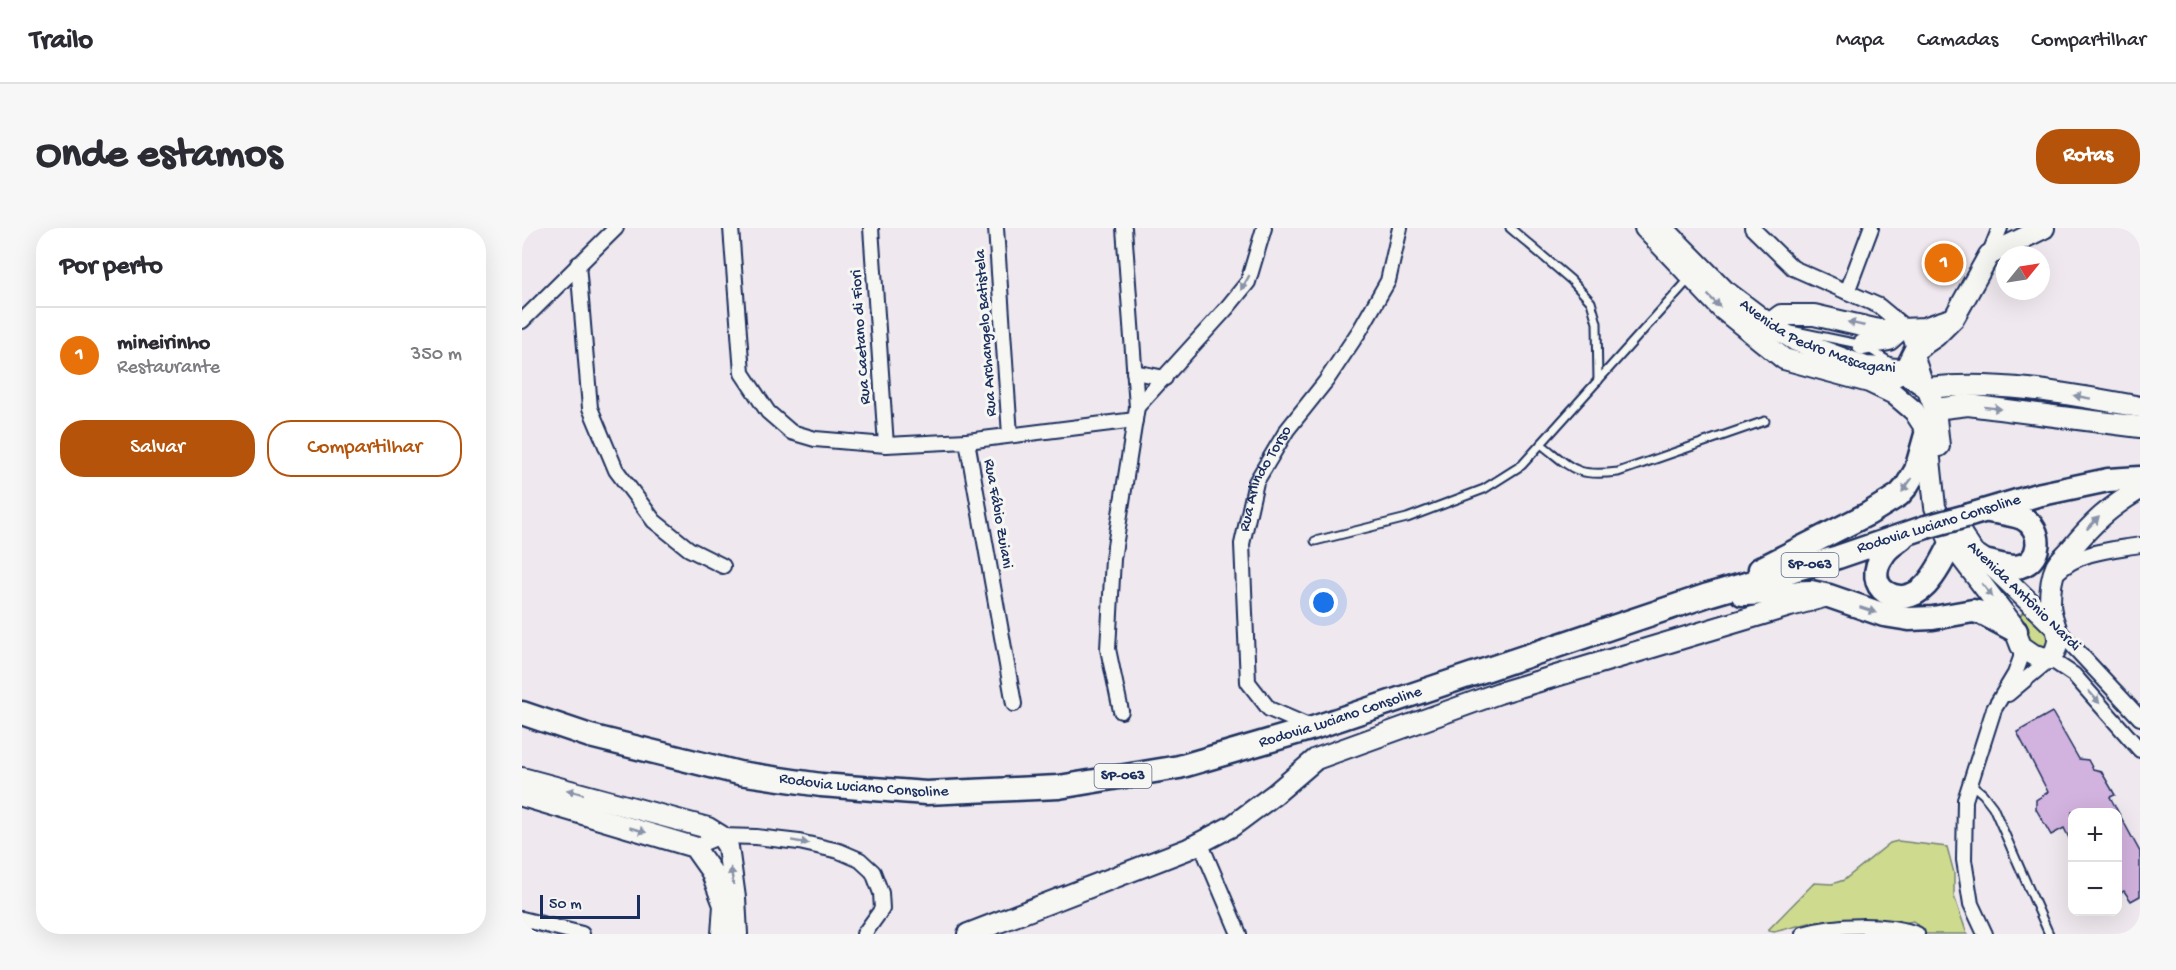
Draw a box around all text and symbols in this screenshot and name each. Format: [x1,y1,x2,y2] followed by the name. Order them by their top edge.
[30,25,93,58] text: Trailo
[1836,29,1884,54] text: Mapa
[1917,29,1998,54] text: Camadas
[2031,29,2146,54] text: Compartilhar
[2036,129,2140,184] button: Rotas
[36,132,282,181] text: Onde estamos
[1924,240,1964,285] pin: 1
[1996,246,2050,300] north arrow
[972,248,1002,417] street label: Rua Archangelo Batistela
[60,252,163,283] text: Por perto
[848,269,876,405] street label: Rua Caetano di Fiori
[1240,275,1251,291] one-way arrow
[1707,293,1721,308] one-way arrow
[1735,295,1896,378] street label: Avenida Pedro Mascagani
[1847,319,1865,329] one-way arrow
[117,331,210,357] text: mineirinho
[75,344,84,367] text: 1
[411,344,462,367] text: 350 m
[117,357,220,380] text: Restaurante
[2073,392,2092,401] one-way arrow
[1984,403,2003,412] one-way arrow
[60,420,255,477] button: Salvar
[267,420,462,477] button: Compartilhar
[1236,423,1297,534] street label: Rua Arlindo Torso
[978,458,1016,570] street label: Rua Fábio Zuiani
[1901,476,1913,492] one-way arrow
[1855,491,2024,559] street label: Rodovia Luciano Consoline
[2086,517,2100,531] one-way arrow
[1962,538,2084,656] street label: Avenida Antônio Nardi
[1782,553,1838,577] road number: SP-063
[1981,582,1994,598] one-way arrow
[1309,588,1338,617] your location
[1859,606,1877,616] one-way arrow
[1257,682,1425,753] street label: Rodovia Luciano Consoline
[2087,689,2100,705] one-way arrow
[1094,764,1152,788] road number: SP-063
[778,769,950,803] street label: Rodovia Luciano Consoline
[566,787,584,797] one-way arrow
[2068,808,2122,916] map controls
[2068,808,2122,862] button: +
[630,826,648,835] one-way arrow
[791,838,810,847] one-way arrow
[2068,862,2122,916] button: −
[727,866,736,885] one-way arrow
[540,892,640,920] scale bar
[549,896,582,915] text: 50 m

